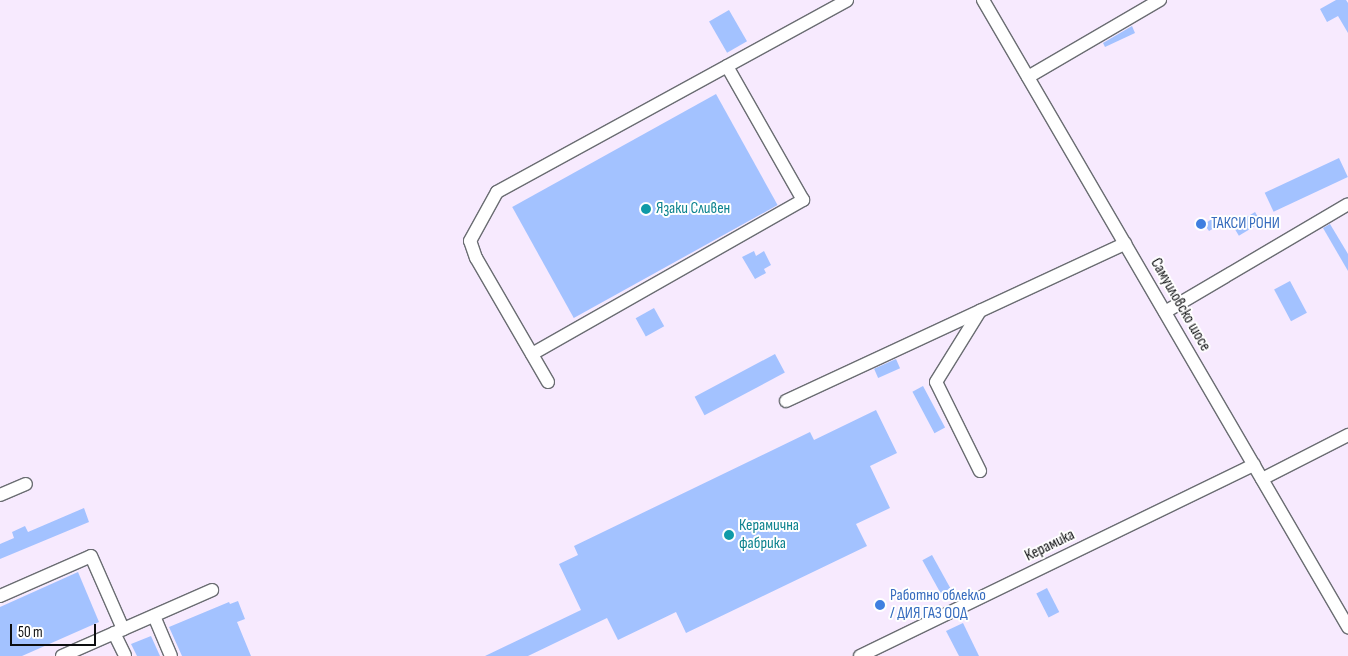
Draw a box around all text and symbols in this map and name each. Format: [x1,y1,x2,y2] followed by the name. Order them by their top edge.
[656,199,730,219] place label: Язаки Сливен
[640,203,652,215] marker: Язаки Сливен
[1211,214,1280,234] place label: ТАКСИ РОНИ
[1195,218,1207,230] marker: ТАКСИ РОНИ
[1146,255,1214,355] street label: Самуиловско шосе
[739,516,799,554] place label: Керамична фабрика
[1022,526,1078,566] street label: Керамика
[723,529,735,541] marker: Керамична фабрика
[890,586,986,624] place label: Работно облекло / ДИЯ ГАЗ ООД
[874,599,886,611] marker: Работно облекло / ДИЯ ГАЗ ООД
[12,614,99,646] scale bar
[18,623,43,642] text: 50 m

